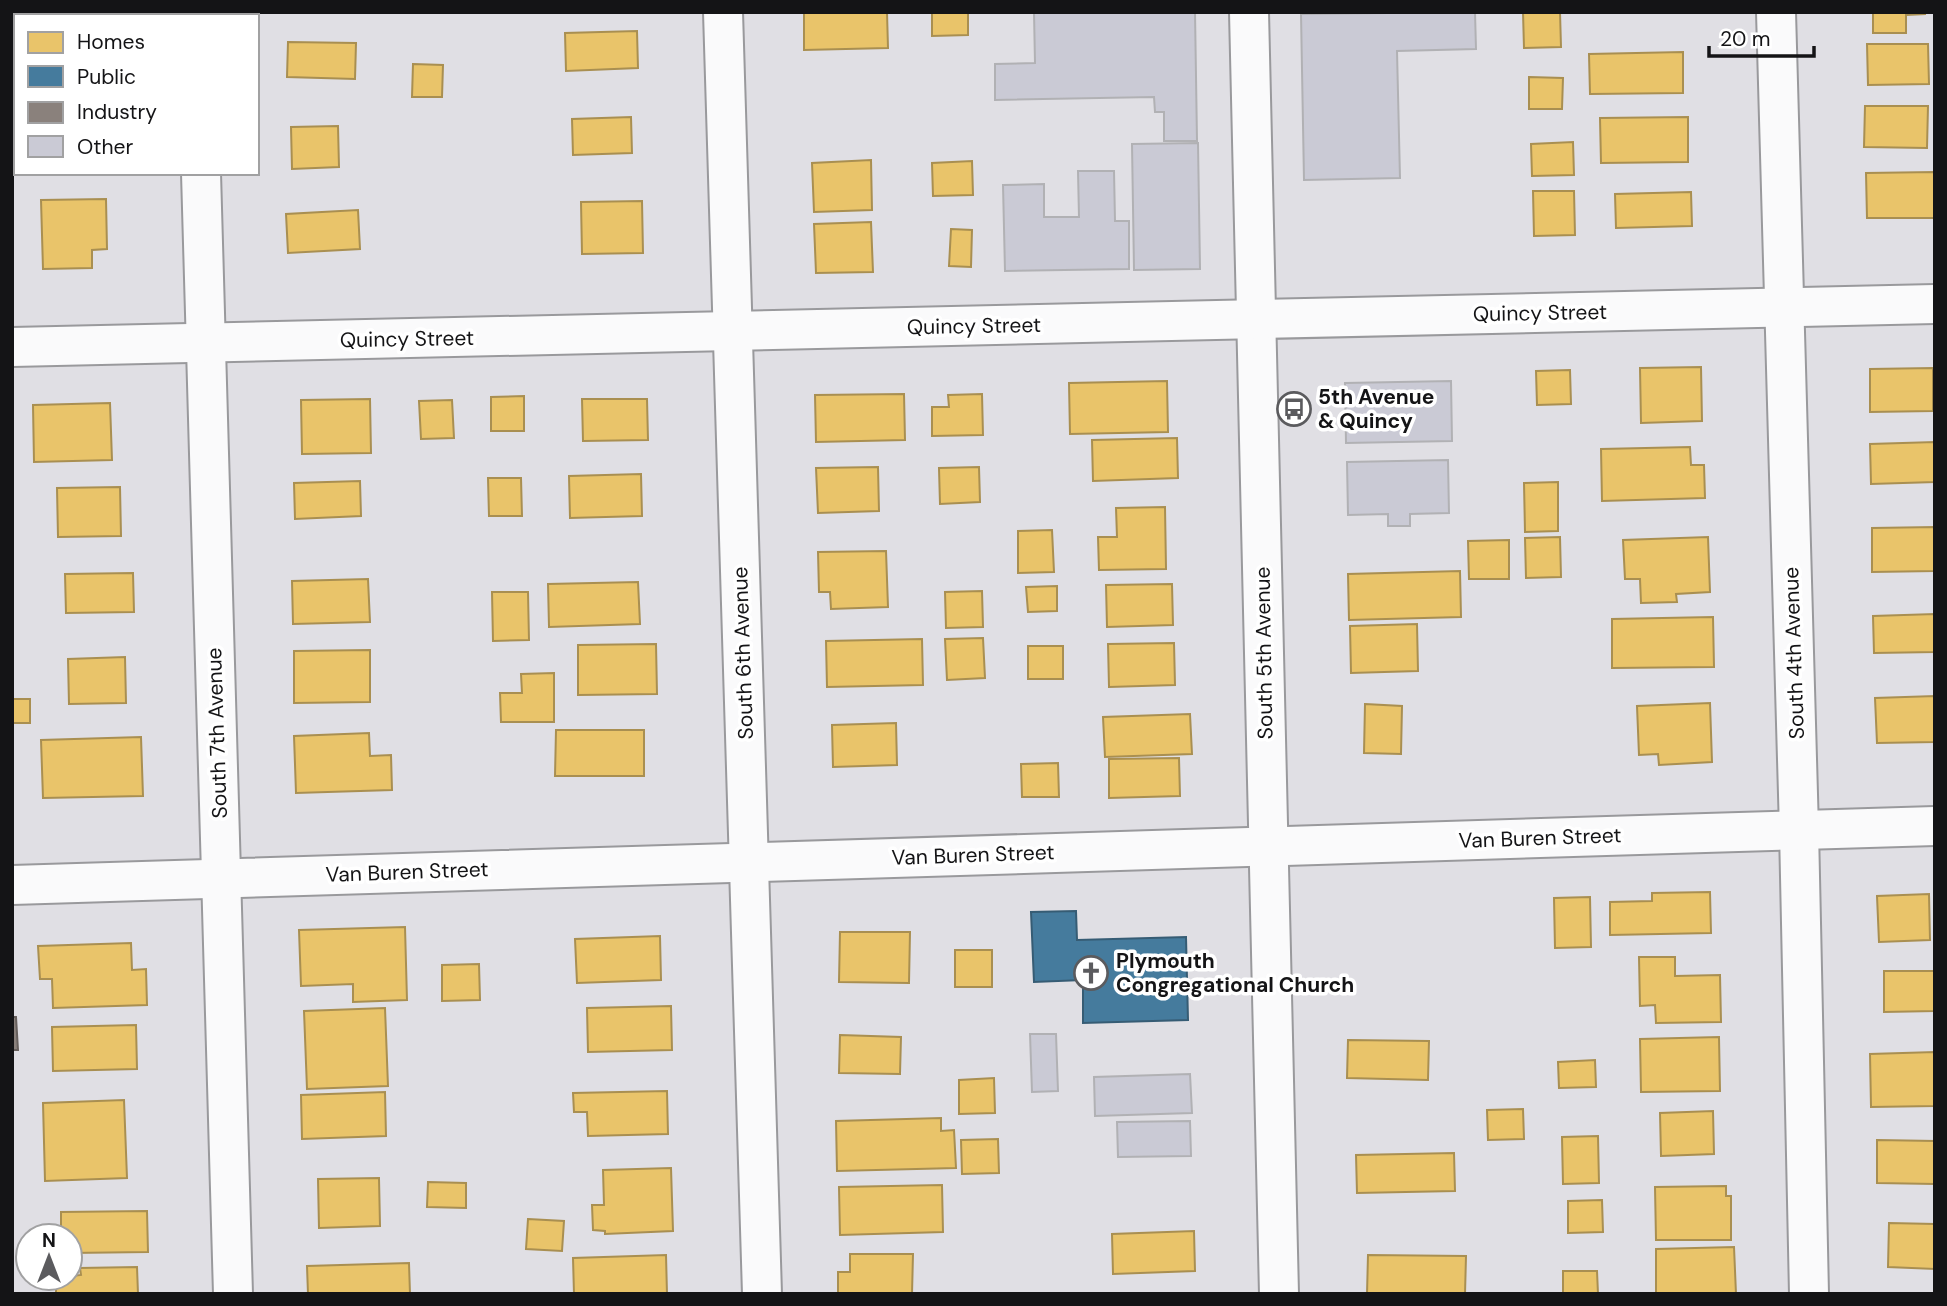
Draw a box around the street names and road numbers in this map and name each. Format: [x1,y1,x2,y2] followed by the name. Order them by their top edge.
[1473,298,1607,328] street label: Quincy Street
[907,311,1041,341] street label: Quincy Street
[340,324,474,354] street label: Quincy Street
[726,566,760,740] street label: South 6th Avenue
[1248,566,1280,740] street label: South 5th Avenue
[1777,566,1811,740] street label: South 4th Avenue
[200,647,234,819] street label: South 7th Avenue
[1458,821,1622,855] street label: Van Buren Street
[891,838,1055,872] street label: Van Buren Street
[325,855,489,889] street label: Van Buren Street

